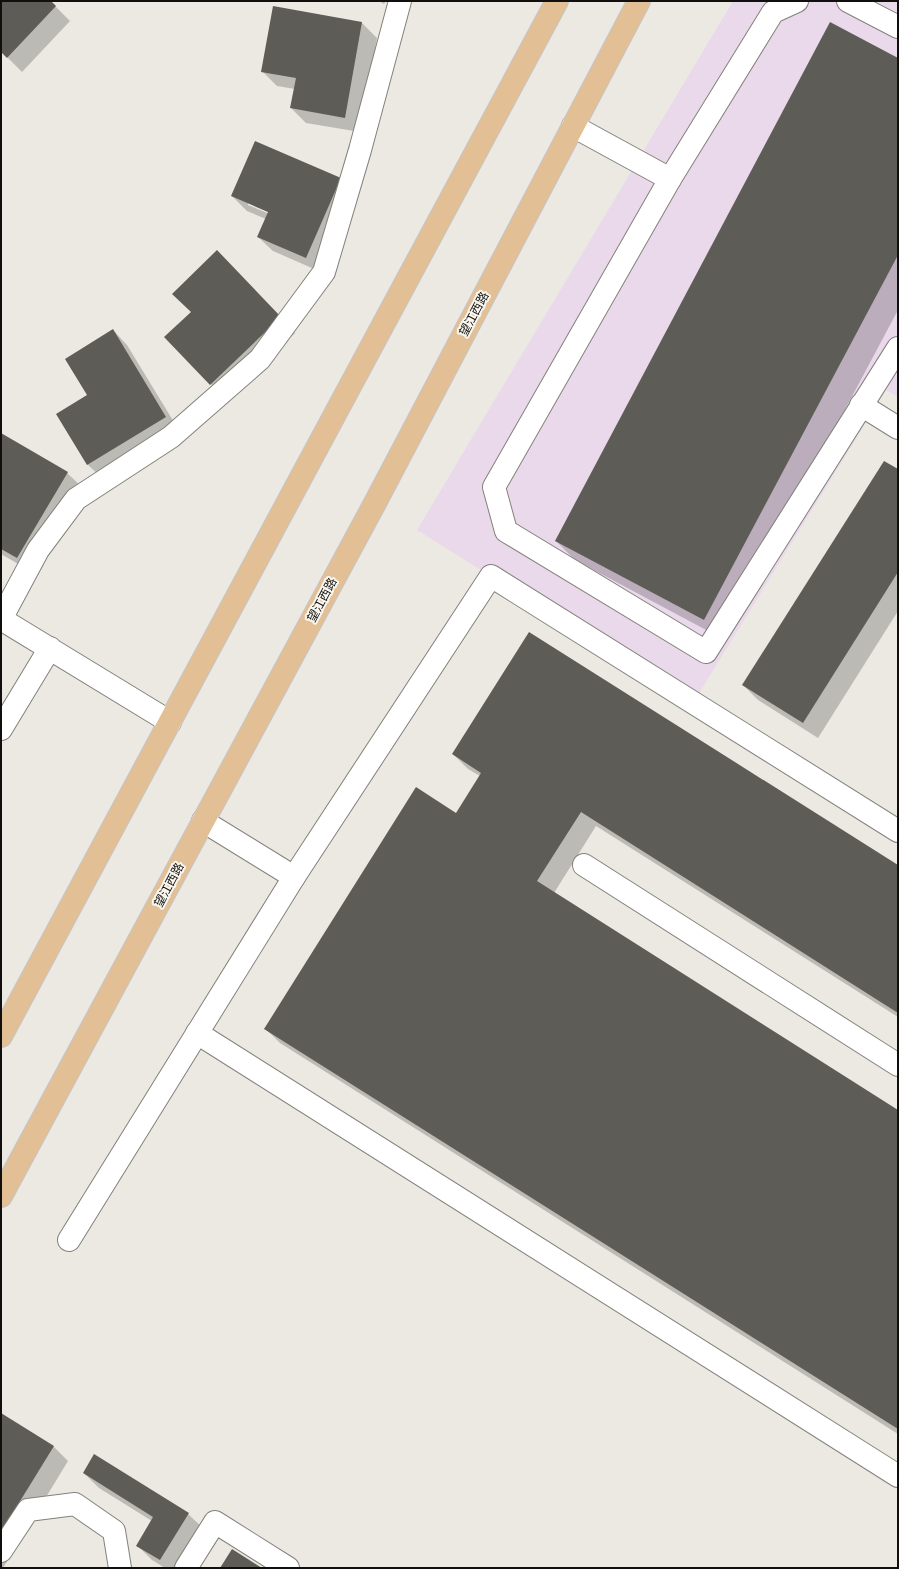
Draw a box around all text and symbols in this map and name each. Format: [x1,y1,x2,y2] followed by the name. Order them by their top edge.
[457,290,491,338] street label: 望江西路
[305,576,339,624] street label: 望江西路
[152,861,186,909] street label: 望江西路

